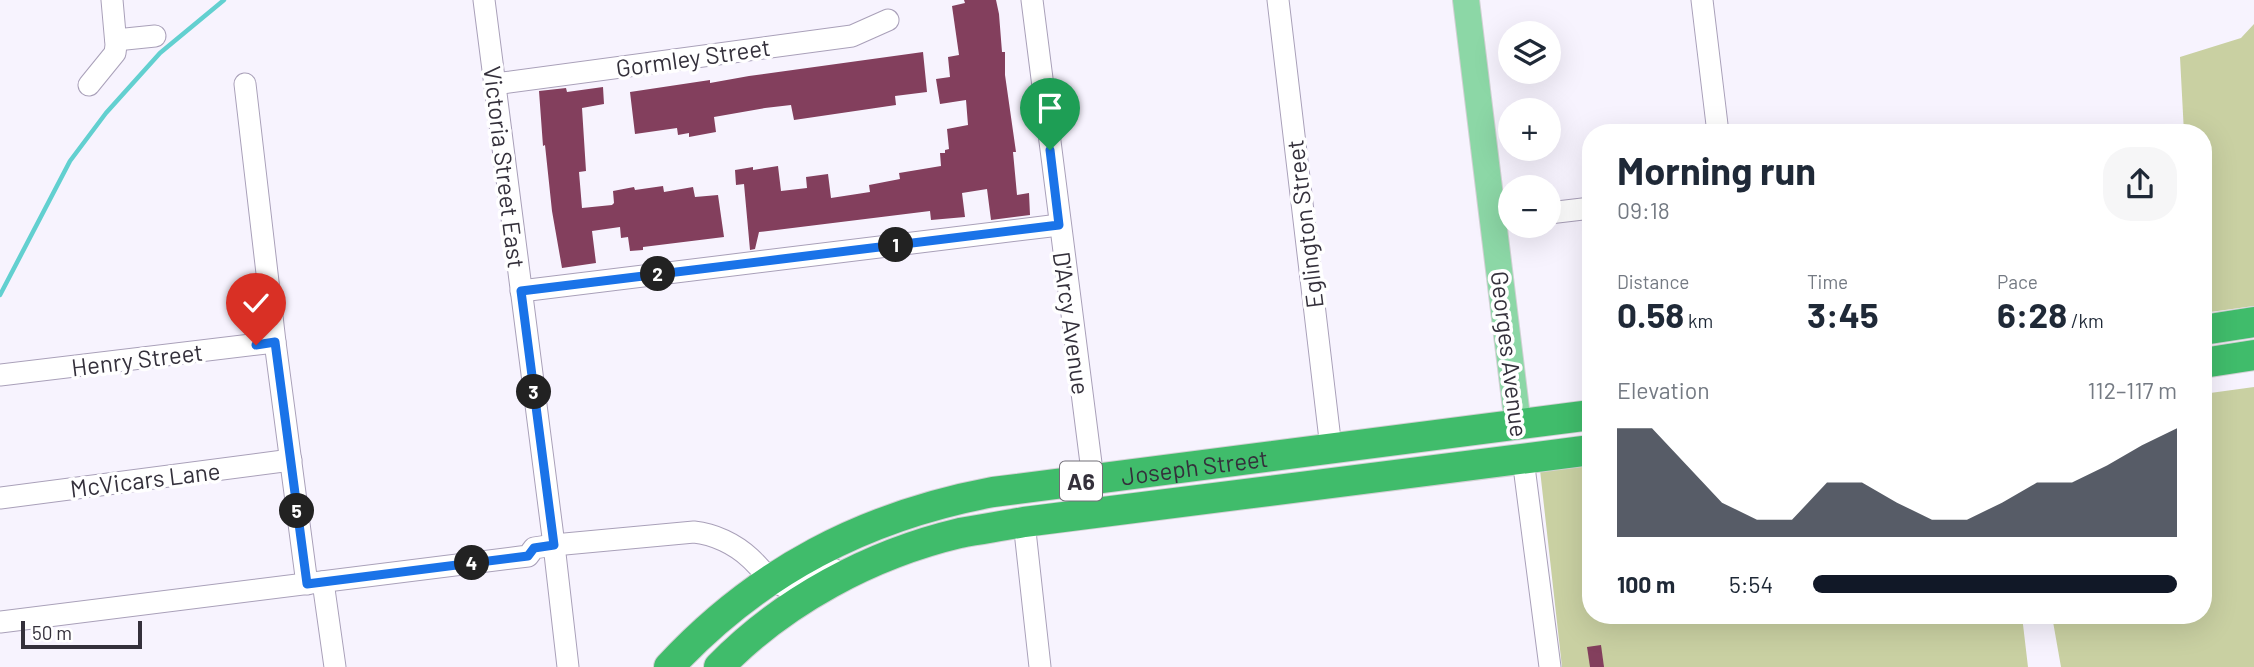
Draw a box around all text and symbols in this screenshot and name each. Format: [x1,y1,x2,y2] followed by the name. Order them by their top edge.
[1498,21,1561,238] map controls
[1498,21,1561,84] button: layers
[614,32,772,82] street label: Gormley Street
[478,64,532,270] street label: Victoria Street East
[1020,78,1080,150] pin
[1031,89,1069,127] icon: arrive
[1498,98,1561,161] button: +
[1279,138,1329,310] street label: Eglington Street
[1617,147,1816,193] text: Morning run
[2103,147,2177,221] button: share
[1498,175,1561,238] button: −
[1617,196,1670,224] text: 09:18
[878,228,914,262] pin: 1
[892,233,899,256] text: 1
[1048,250,1096,396] street label: D'Arcy Avenue
[640,256,676,292] pin: 2
[652,262,663,285] text: 2
[1485,269,1535,439] street label: Georges Avenue
[1617,270,1689,293] text: Distance
[1807,270,1848,293] text: Time
[1997,270,2038,293] text: Pace
[226,273,286,345] pin
[237,284,275,322] icon: check
[1617,293,1684,335] text: 0.58
[1807,293,1879,335] text: 3:45
[1997,293,2067,335] text: 6:28
[1684,309,1713,332] text: km
[2067,309,2104,332] text: /km
[70,337,204,381] street label: Henry Street
[516,374,552,410] pin: 3
[1617,376,1710,404] text: Elevation
[2087,376,2177,404] text: 112–117 m
[528,380,539,403] text: 3
[1119,442,1270,490] street label: Joseph Street
[68,455,222,503] street label: McVicars Lane
[1060,461,1102,500] road number: A6
[280,494,314,528] pin: 5
[291,499,302,522] text: 5
[454,546,490,580] pin: 4
[466,551,477,574] text: 4
[1617,570,1675,598] text: 100 m
[1729,570,1773,598] text: 5:54
[21,618,142,650] scale bar
[32,621,72,644] text: 50 m

